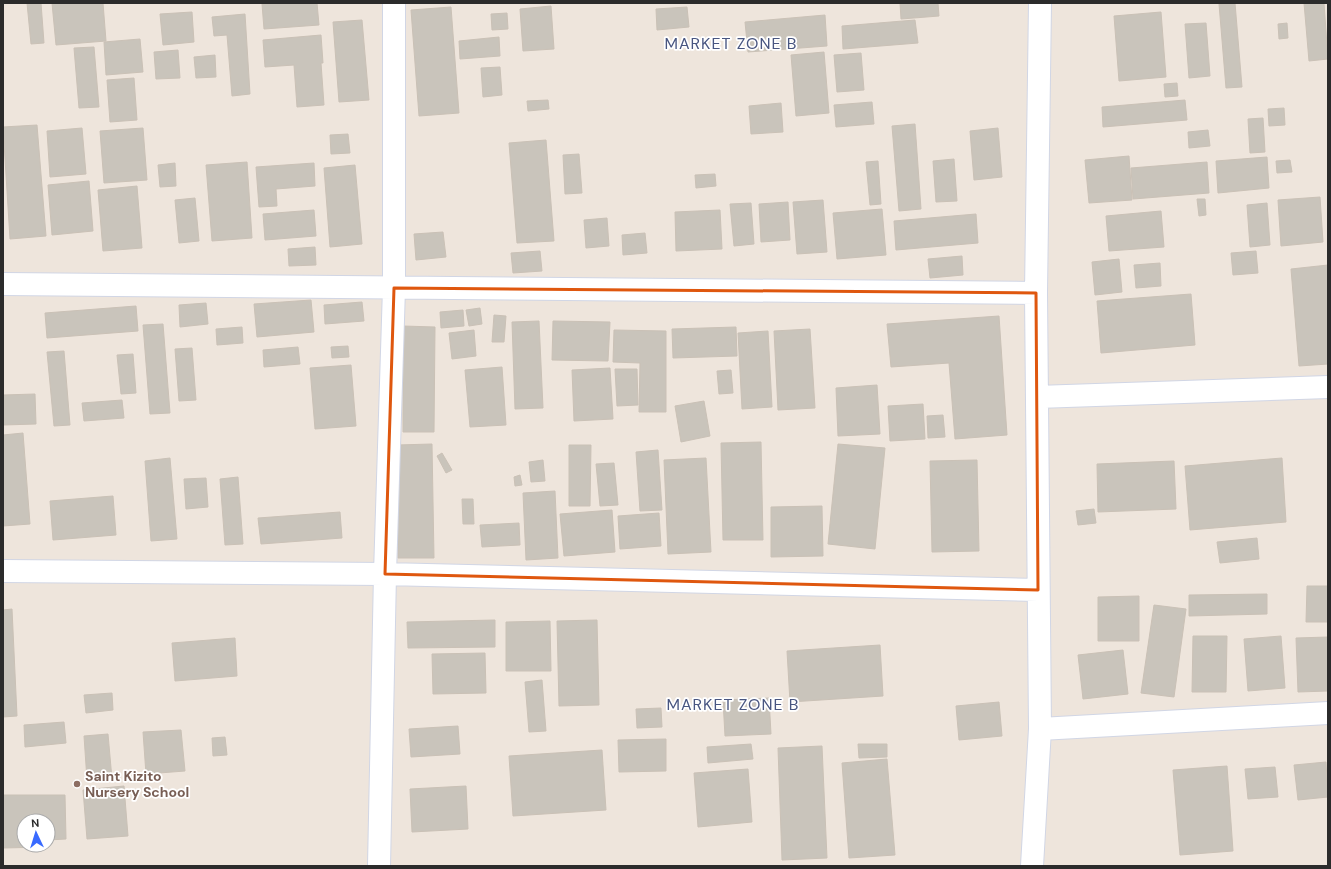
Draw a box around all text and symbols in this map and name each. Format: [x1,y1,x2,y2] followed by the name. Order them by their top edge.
[665,33,797,54] district label: MARKET ZONE B
[667,694,799,715] district label: MARKET ZONE B
[85,767,189,801] place label: Saint Kizito Nursery School
[72,779,82,789] marker: Saint Kizito Nursery School
[16,813,56,853] north arrow
[31,816,40,830] text: N

